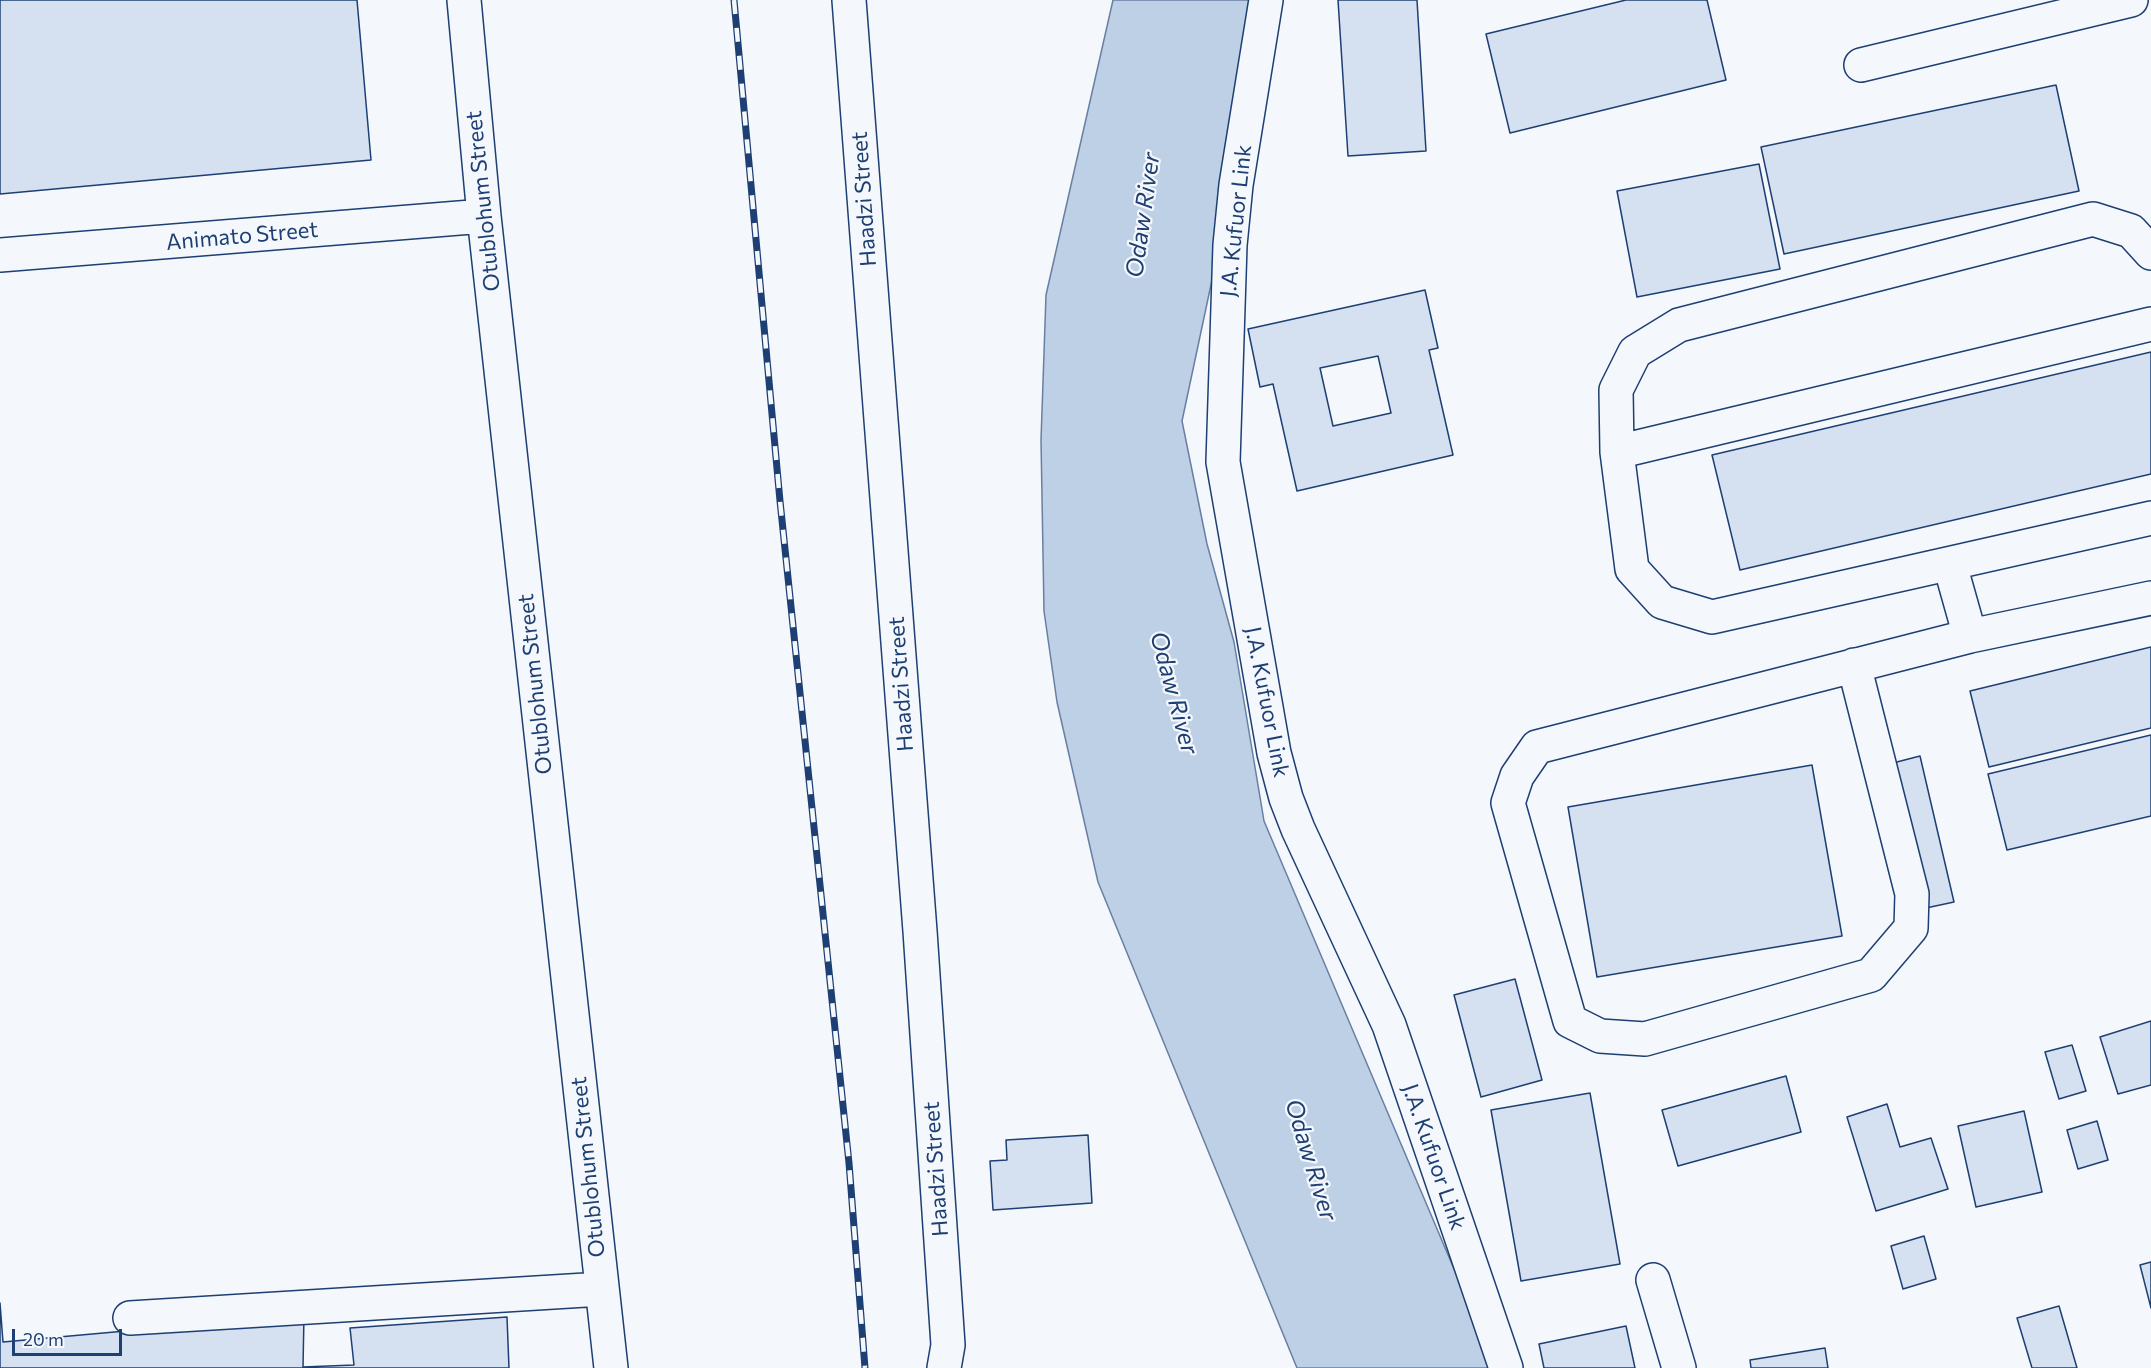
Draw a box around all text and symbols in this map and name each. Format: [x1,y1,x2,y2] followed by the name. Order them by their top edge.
[460,109,506,293] street label: Otublohum Street
[846,131,882,267] street label: Haadzi Street
[1215,144,1257,298] street label: J.A. Kufuor Link
[1120,151,1166,279] water label: Odaw River
[165,216,319,256] street label: Animato Street
[512,592,558,776] street label: Otublohum Street
[883,616,919,752] street label: Haadzi Street
[1239,624,1295,780] street label: J.A. Kufuor Link
[1144,628,1204,758] water label: Odaw River
[565,1075,611,1259] street label: Otublohum Street
[1397,1080,1471,1234] street label: J.A. Kufuor Link
[1279,1096,1343,1224] water label: Odaw River
[918,1101,954,1237] street label: Haadzi Street
[15,1317,124,1355] scale bar
[23,1328,64,1350] text: 20 m

